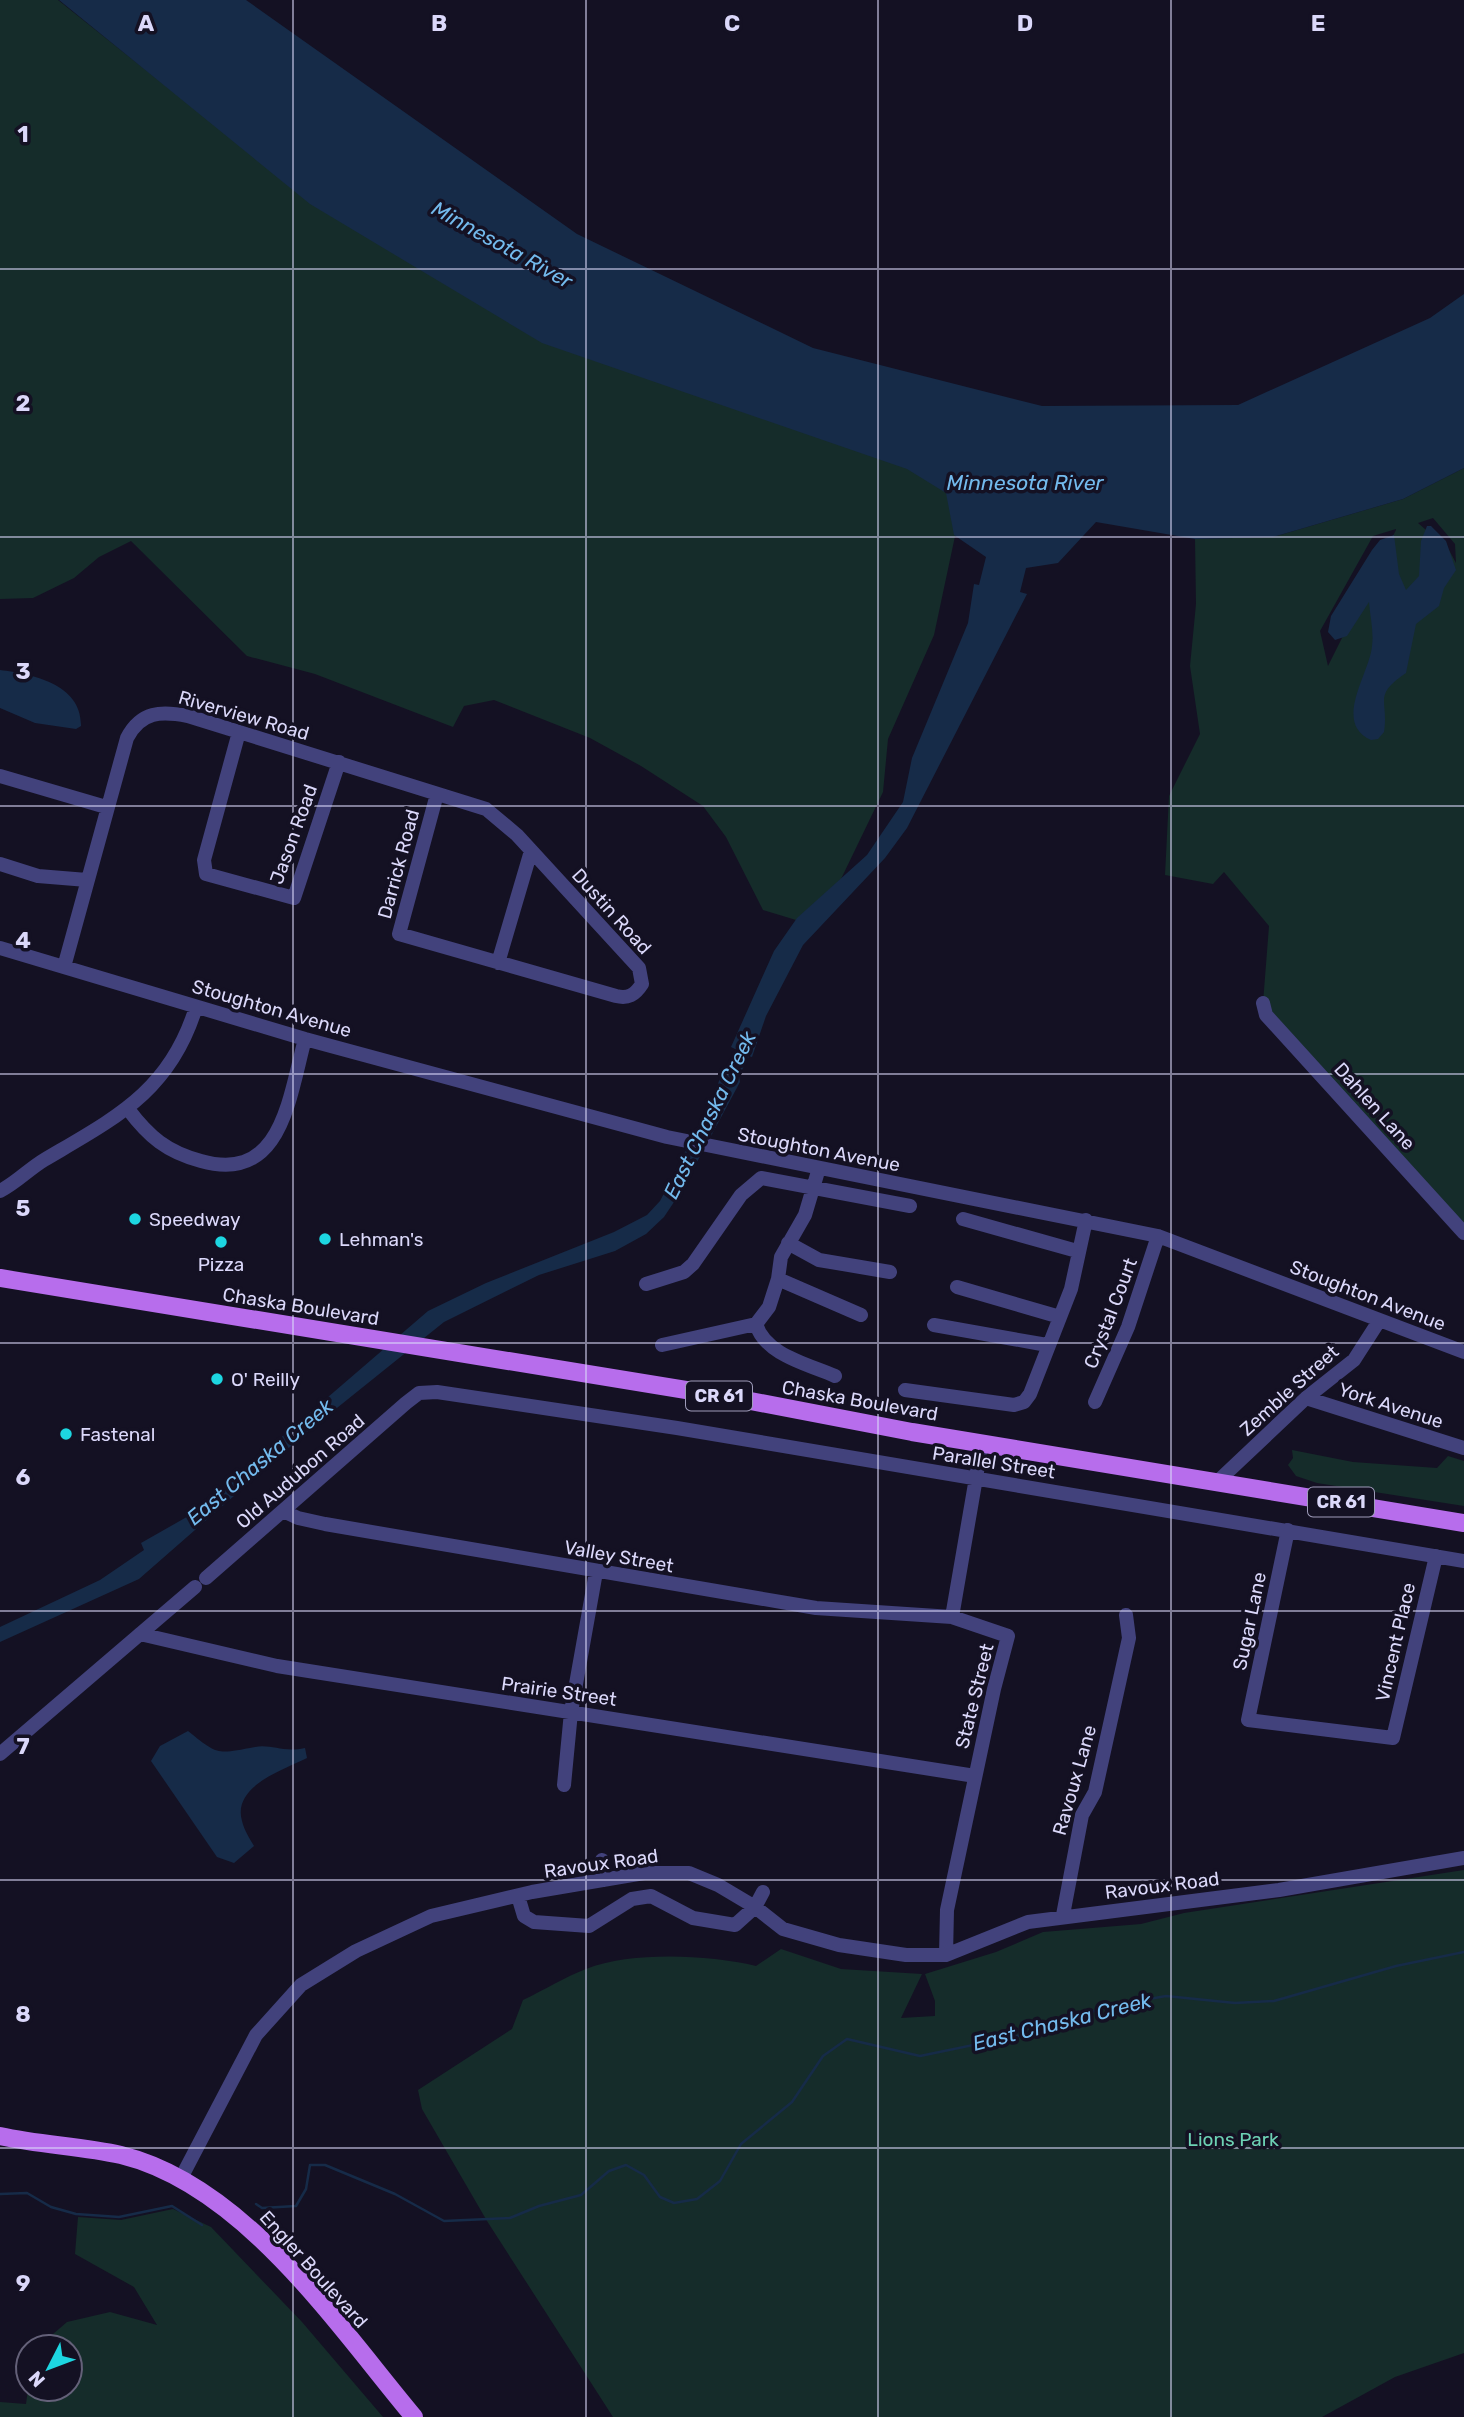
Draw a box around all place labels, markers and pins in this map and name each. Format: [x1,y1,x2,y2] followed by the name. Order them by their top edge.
[149,1208,240,1231] place label: Speedway
[127,1211,143,1227] marker: Speedway
[339,1228,423,1251] place label: Lehman's
[317,1231,333,1247] marker: Lehman's
[213,1234,229,1250] marker: Pizza
[198,1253,244,1276] place label: Pizza
[231,1368,300,1391] place label: O' Reilly
[209,1371,225,1387] marker: O' Reilly
[80,1423,155,1446] place label: Fastenal
[58,1426,74,1442] marker: Fastenal

